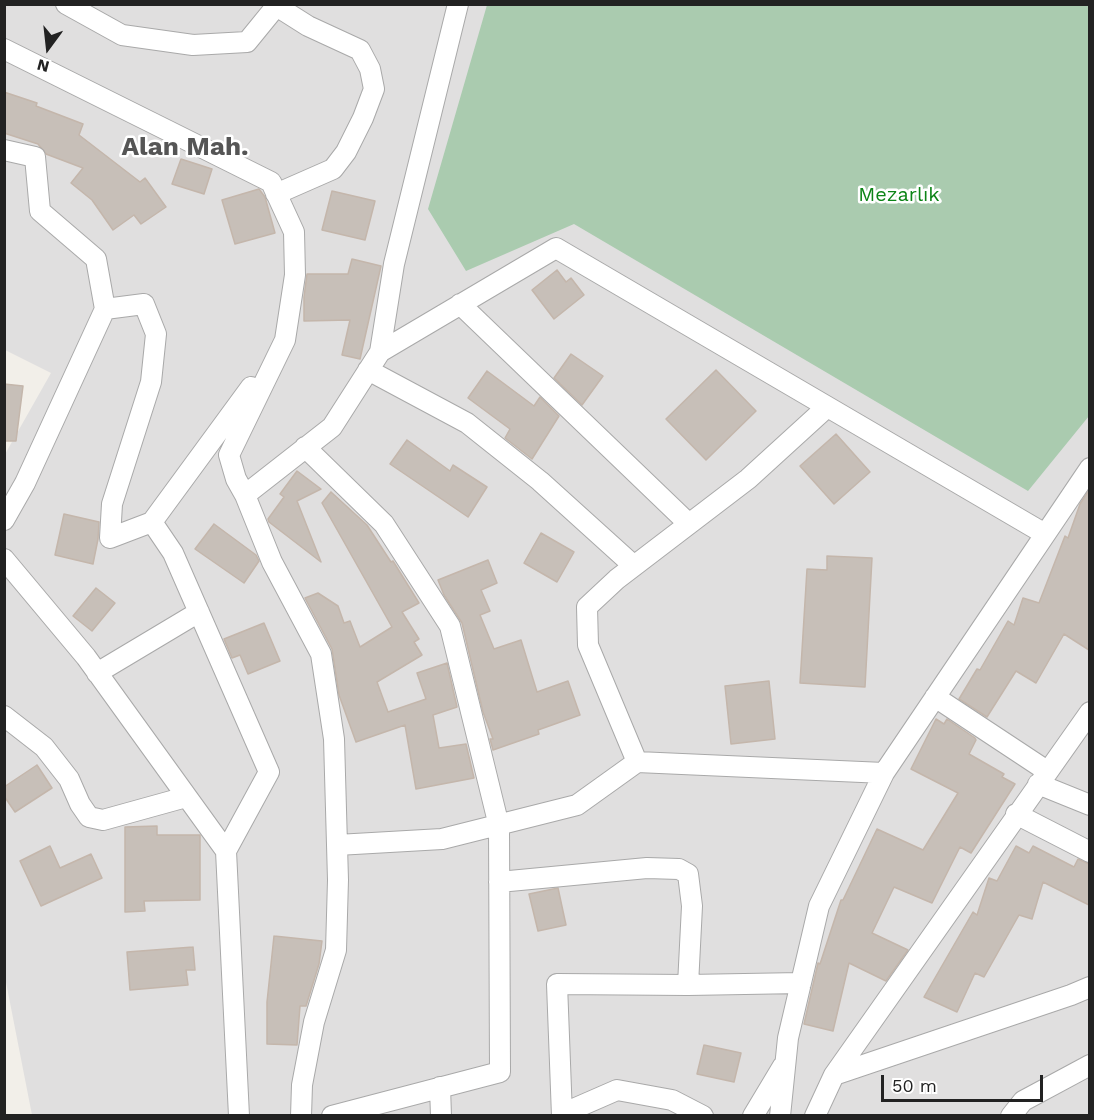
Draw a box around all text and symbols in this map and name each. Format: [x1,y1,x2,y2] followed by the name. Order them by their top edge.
[18,18,78,78] north arrow
[35,55,51,77] text: N
[121,131,249,163] district label: Alan Mah.
[858,183,940,207] park label: Mezarlık
[884,1063,1046,1101] scale bar
[892,1075,937,1096] text: 50 m

